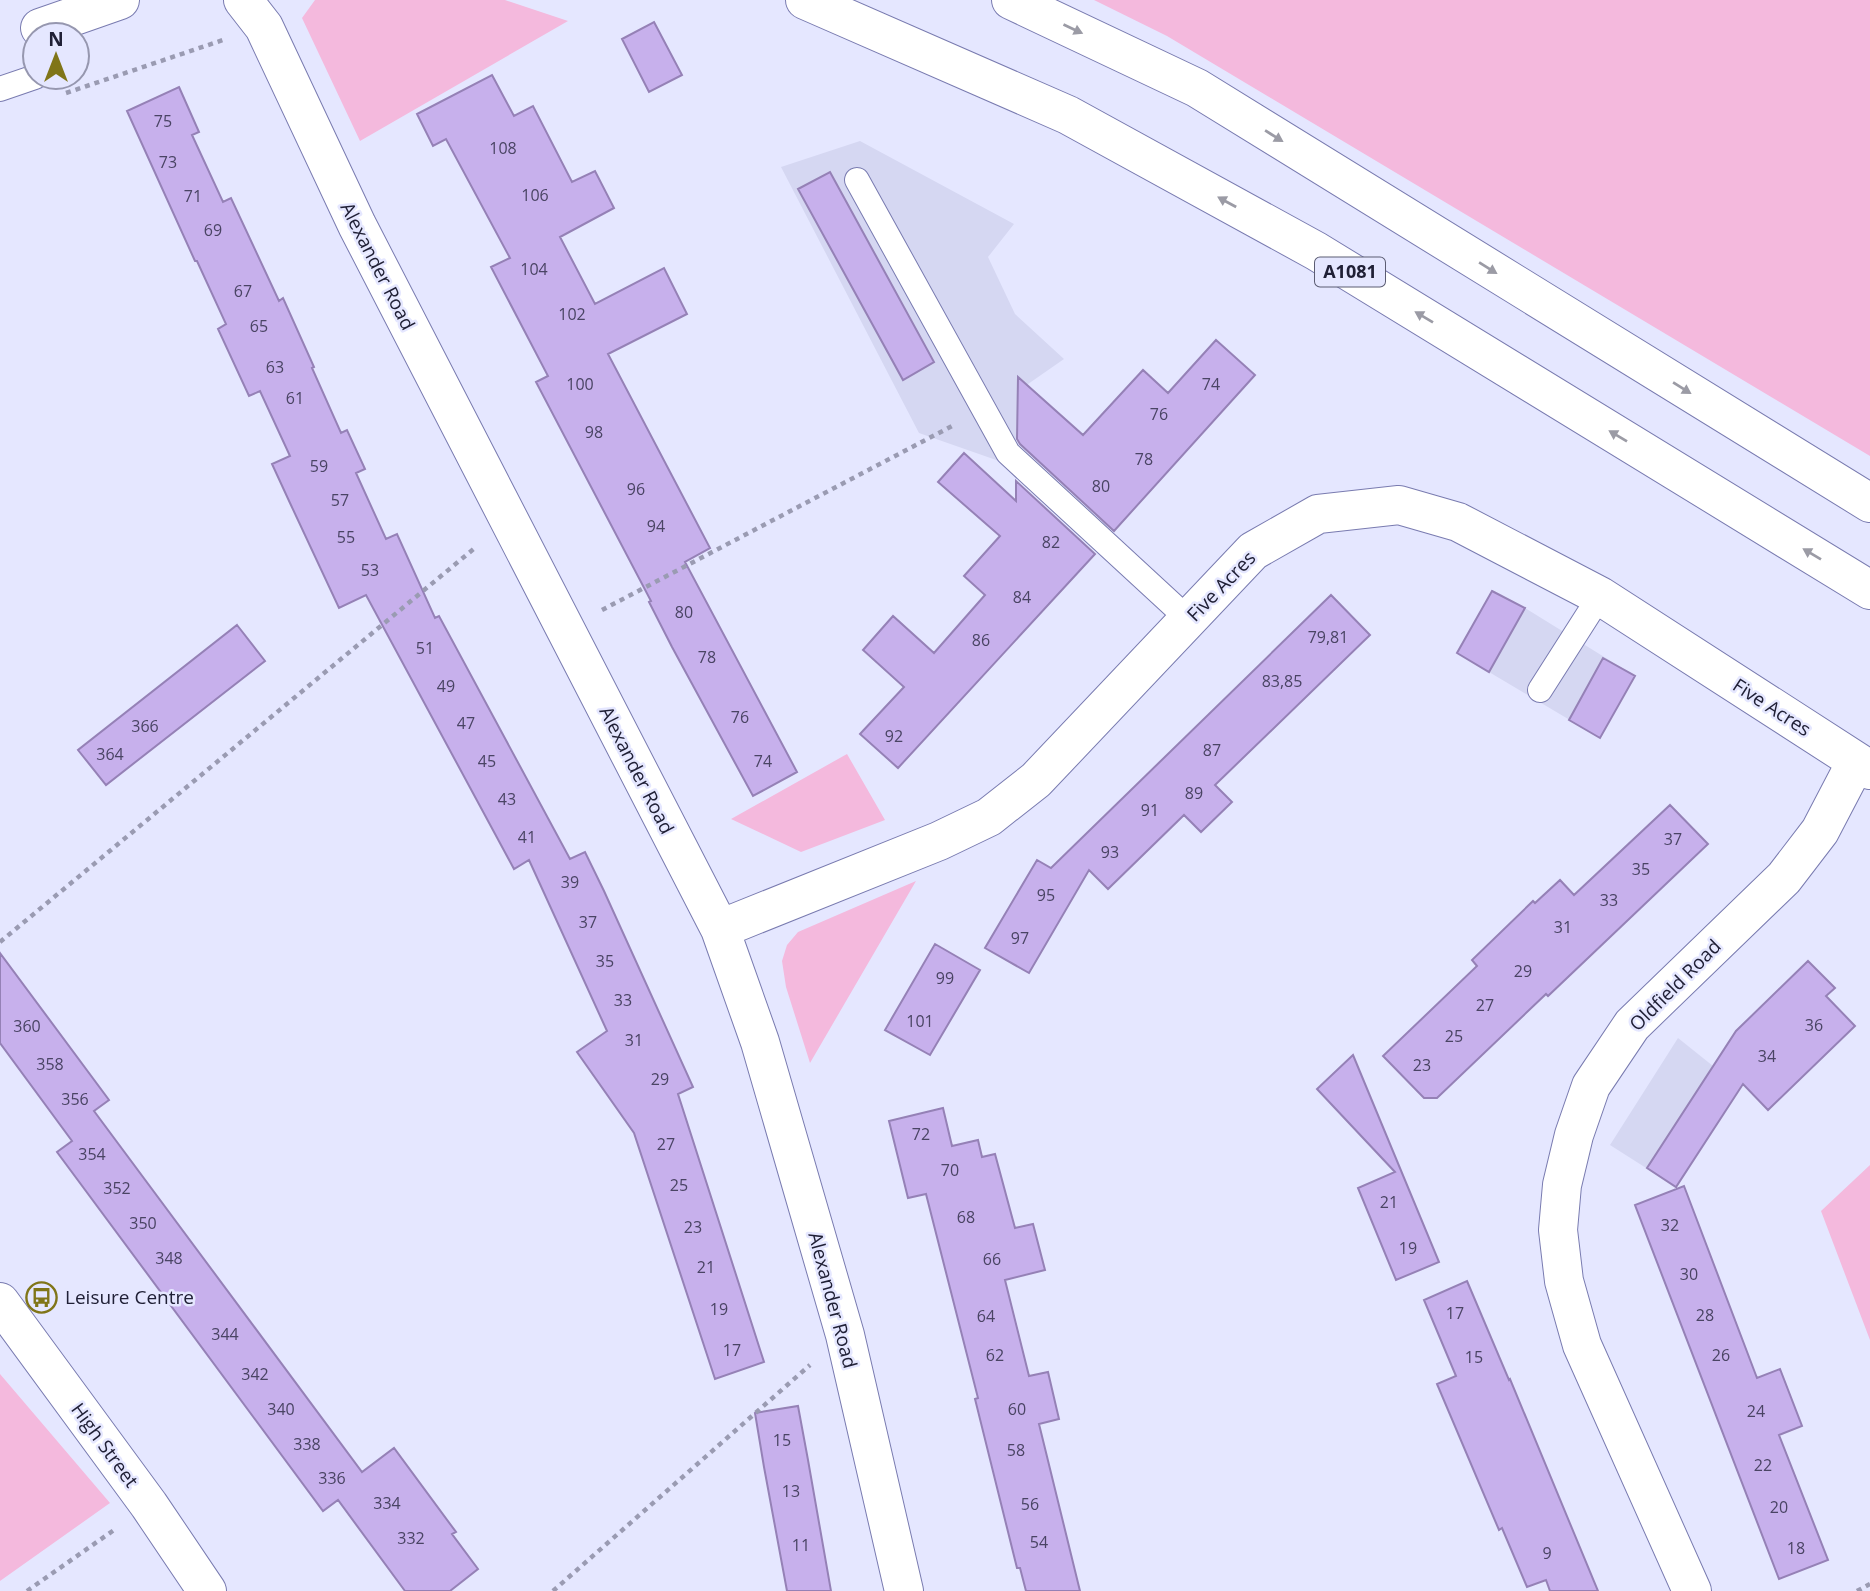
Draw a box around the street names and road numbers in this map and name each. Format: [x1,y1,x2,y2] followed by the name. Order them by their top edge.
[335,198,421,334] street label: Alexander Road
[1315,258,1385,286] road number: A1081
[1181,545,1261,627] street label: Five Acres
[1728,672,1816,742] street label: Five Acres
[594,702,680,838] street label: Alexander Road
[1623,933,1727,1037] street label: Oldfield Road
[802,1229,864,1371] street label: Alexander Road
[65,1397,145,1493] street label: High Street

